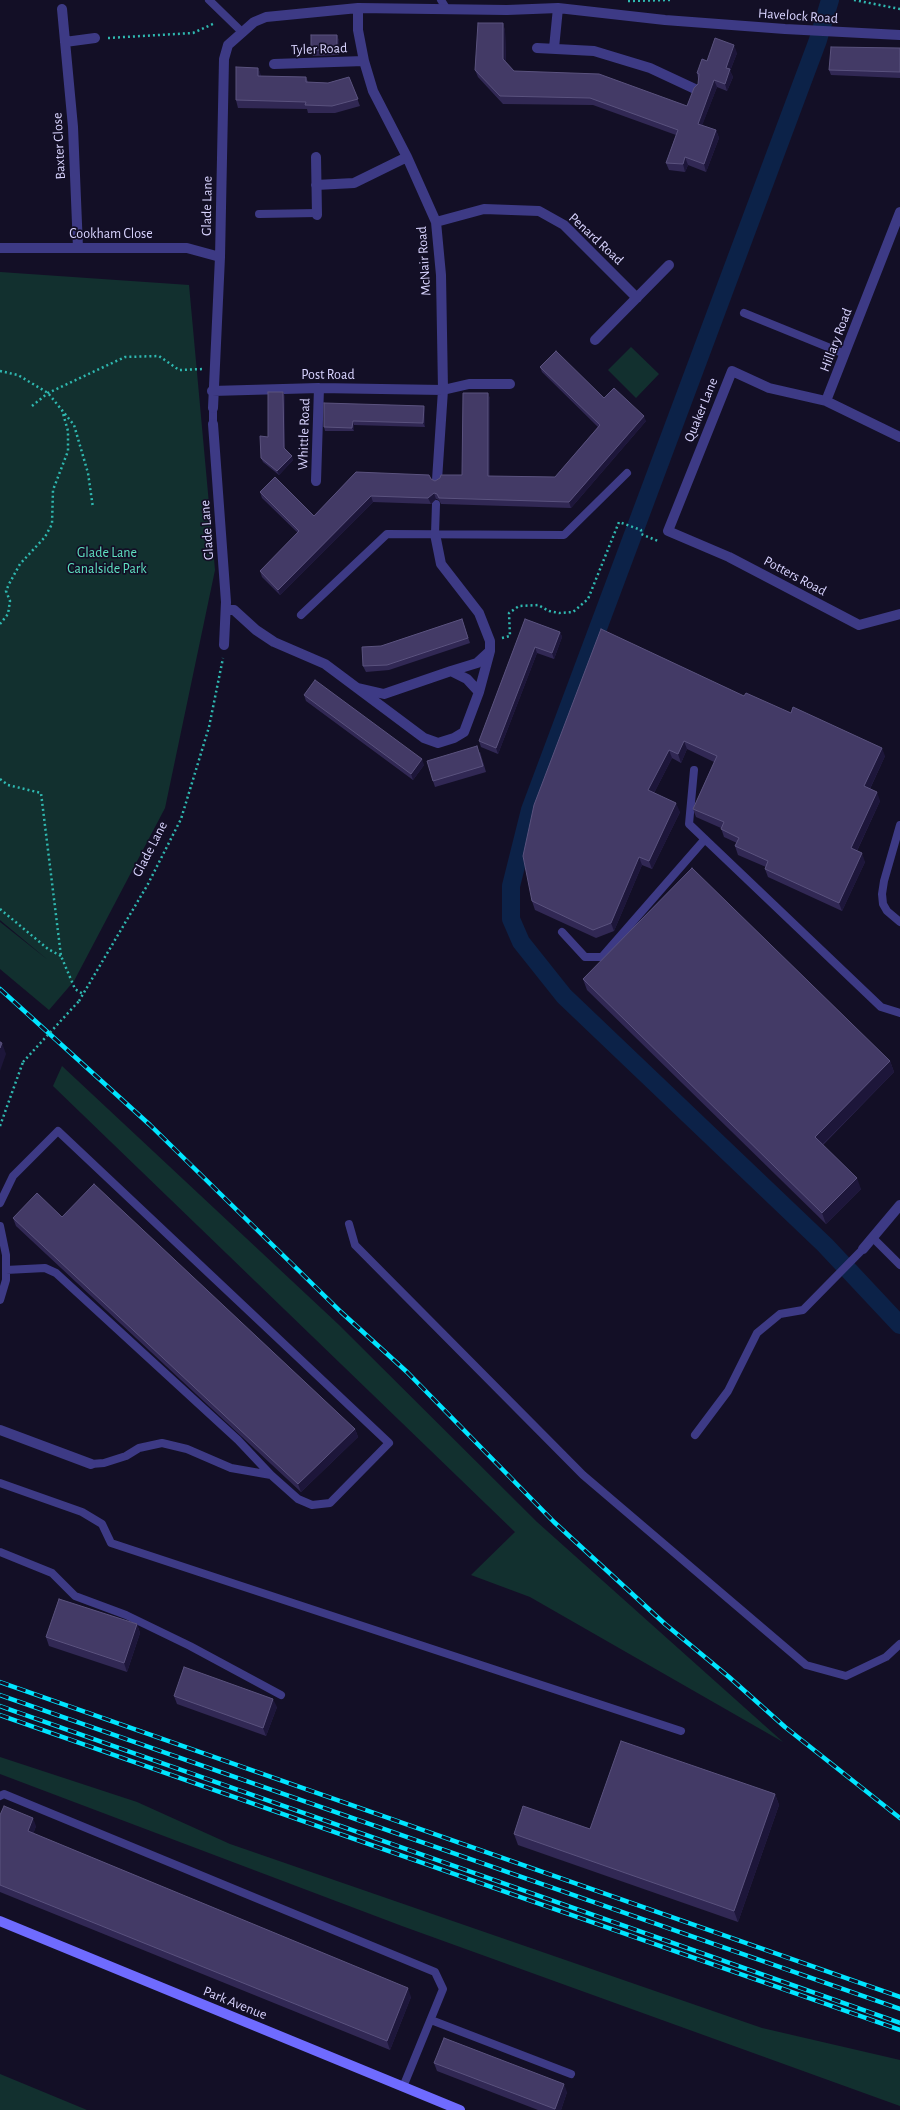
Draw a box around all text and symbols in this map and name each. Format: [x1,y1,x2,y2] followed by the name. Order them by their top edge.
[757,5,839,27] street label: Havelock Road
[290,40,348,58] street label: Tyler Road
[49,112,69,180] street label: Baxter Close
[198,176,216,236] street label: Glade Lane
[565,209,627,269] street label: Penard Road
[69,226,153,242] street label: Cookham Close
[413,226,435,296] street label: McNair Road
[816,306,856,374] street label: Hillary Road
[301,367,355,383] street label: Post Road
[681,375,721,445] street label: Quaker Lane
[294,398,314,470] street label: Whittle Road
[197,499,217,561] street label: Glade Lane
[67,545,147,578] park label: Glade Lane Canalside Park
[761,552,829,600] street label: Potters Road
[129,818,171,880] street label: Glade Lane
[201,1983,269,2023] street label: Park Avenue

